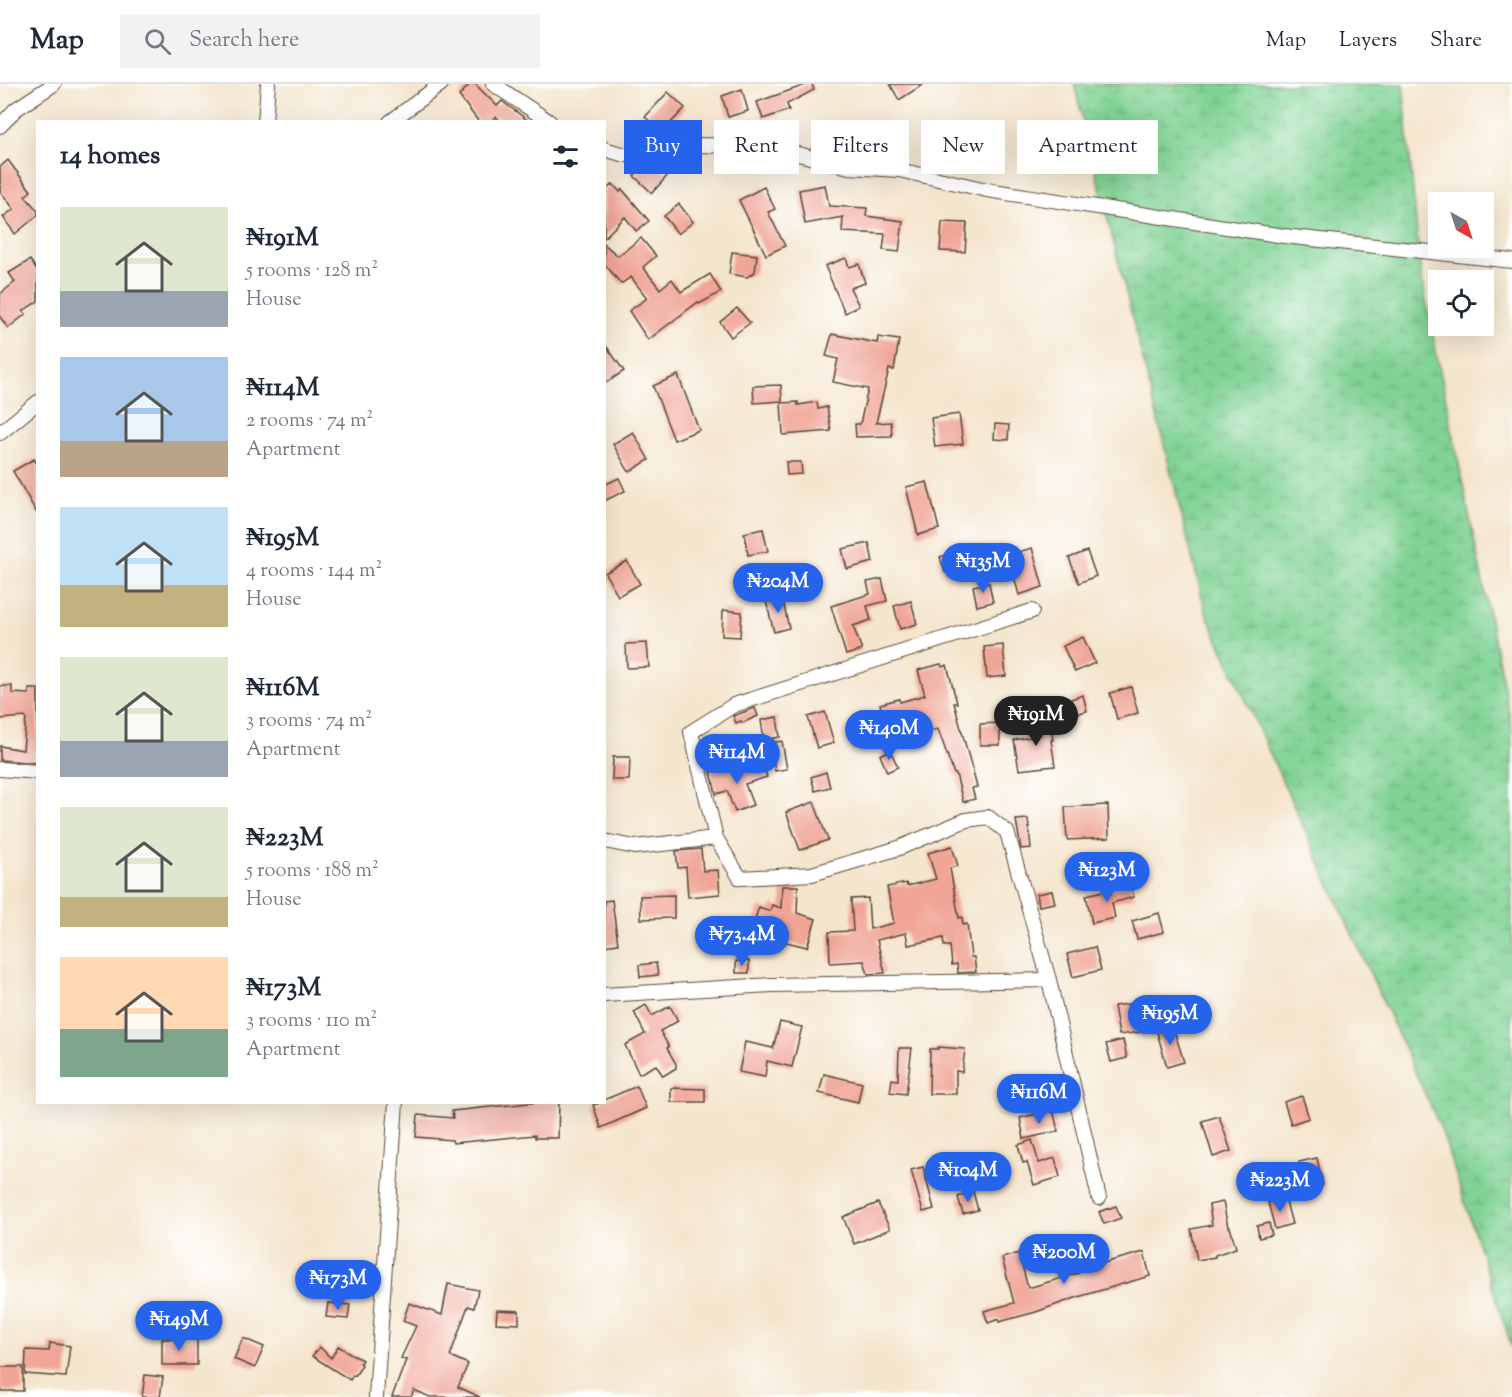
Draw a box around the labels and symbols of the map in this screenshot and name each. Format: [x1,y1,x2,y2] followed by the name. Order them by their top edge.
[1428,192,1494,258] north arrow
[941,543,1025,594] pin: ₦135M
[736,563,820,614] pin: ₦204M
[994,696,1078,747] pin: ₦191M
[847,710,931,761] pin: ₦140M
[695,734,779,785] pin: ₦114M
[1065,852,1149,903] pin: ₦123M
[693,916,791,967] pin: ₦73.4M
[1128,995,1212,1046] pin: ₦195M
[997,1074,1081,1125] pin: ₦116M
[926,1152,1010,1203] pin: ₦104M
[1238,1162,1322,1213] pin: ₦223M
[1022,1234,1106,1285] pin: ₦200M
[296,1260,380,1311] pin: ₦173M
[137,1301,221,1352] pin: ₦149M

